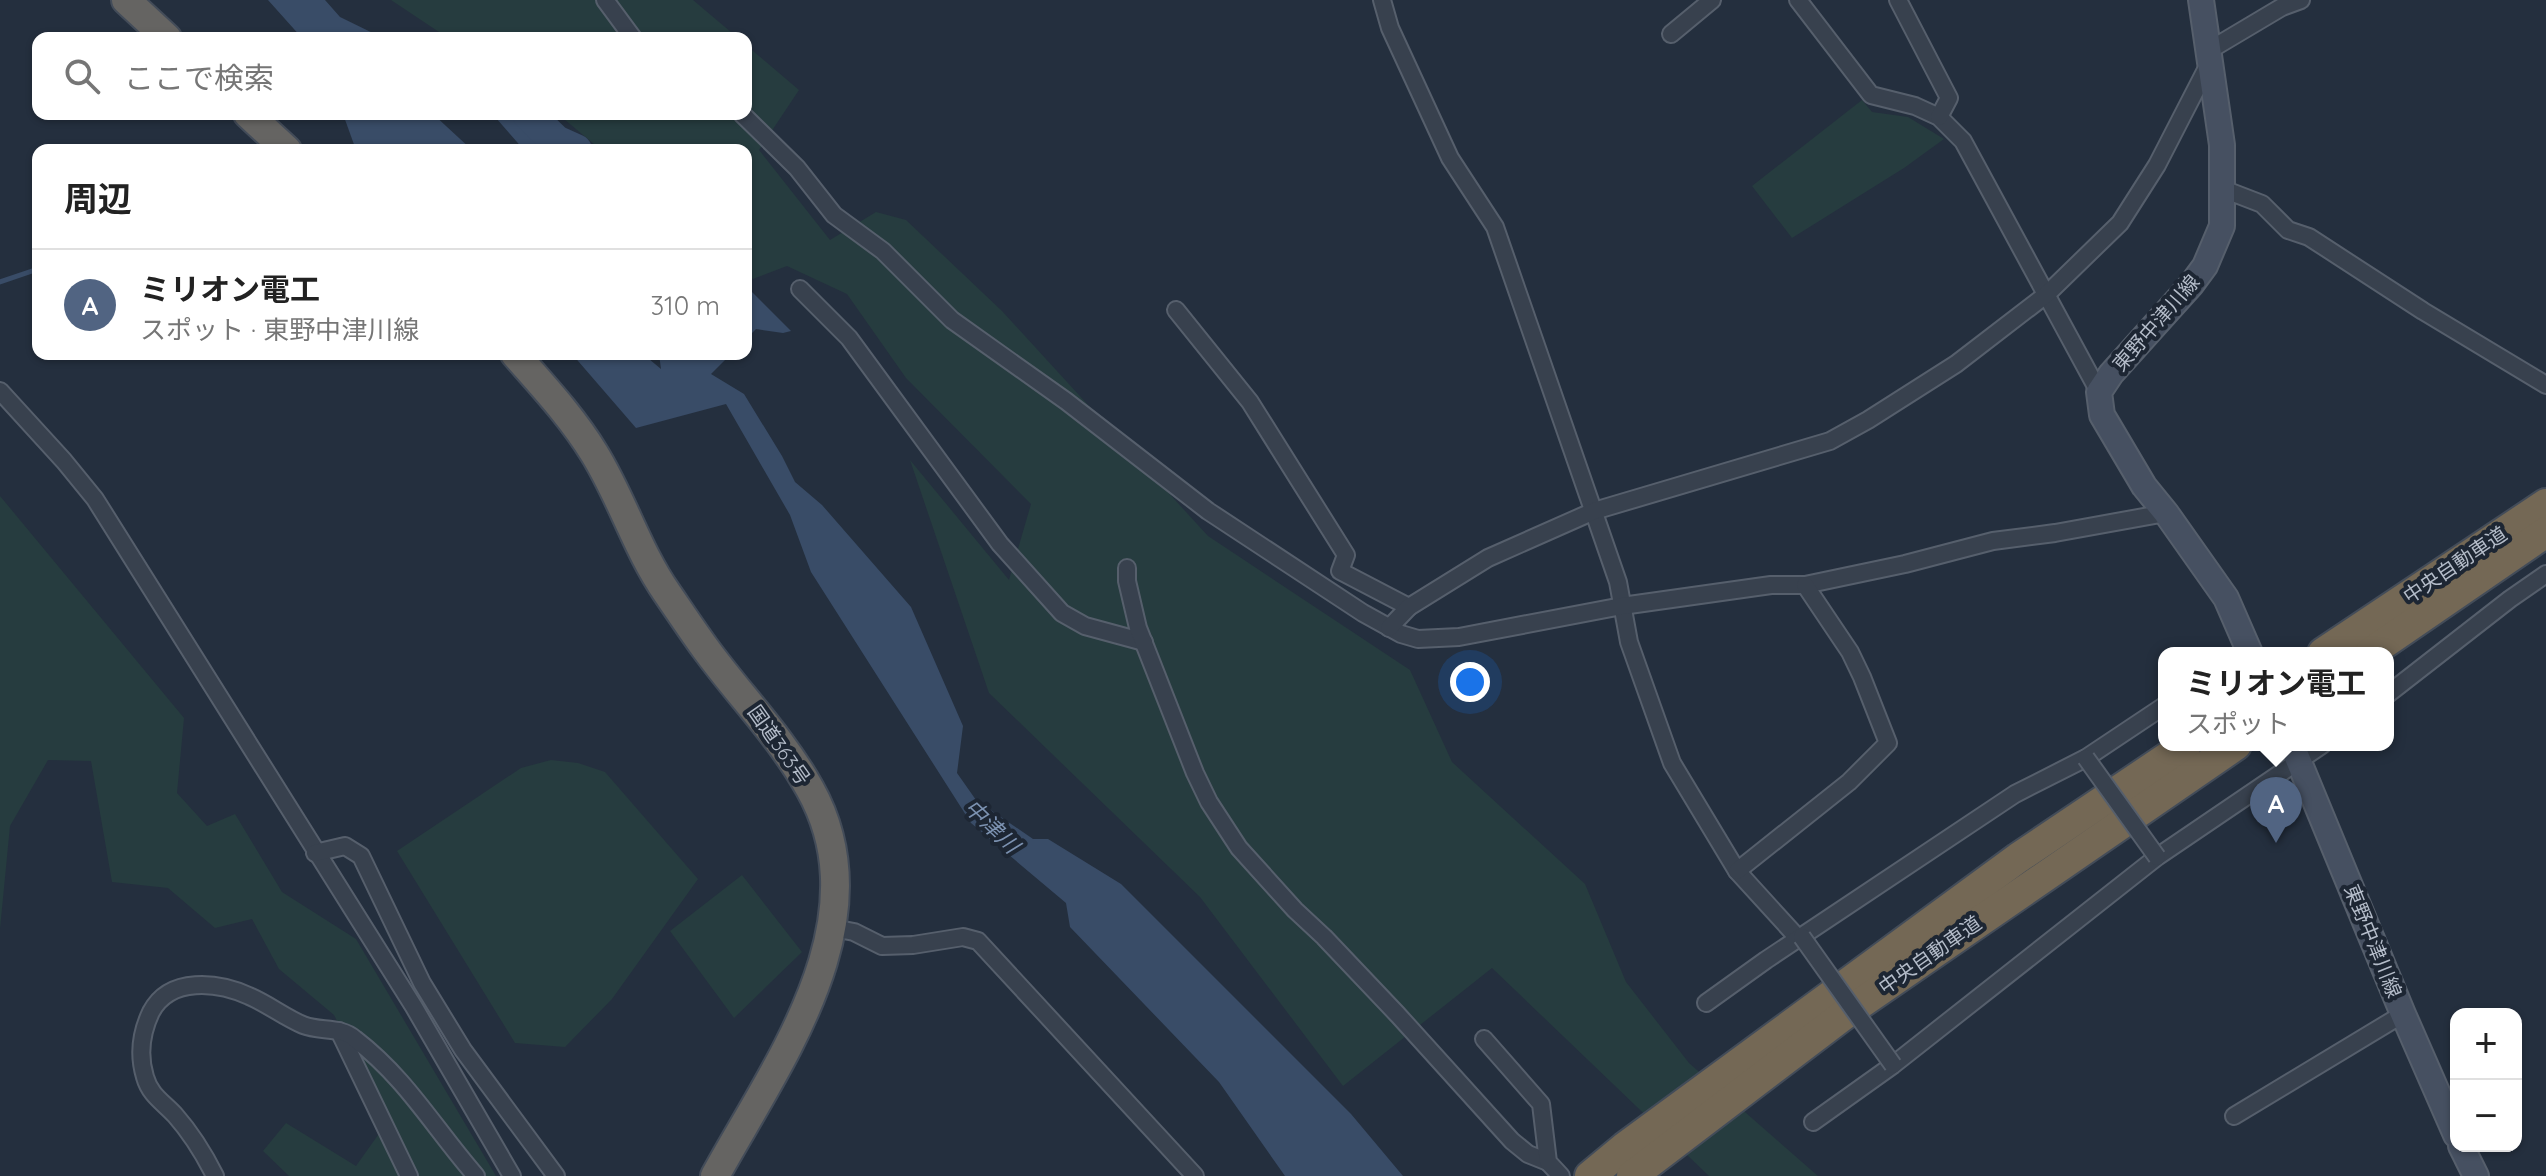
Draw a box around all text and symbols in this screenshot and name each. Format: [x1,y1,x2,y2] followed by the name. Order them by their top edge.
[32,32,752,120] search box
[60,54,104,98] icon: search
[124,59,274,97] text: ここで検索
[64,177,132,220] text: 周辺
[2107,269,2204,376] street label: 東野中津川線
[140,270,320,308] text: ミリオン電工
[82,289,98,322] text: A
[650,289,720,322] text: 310 m
[140,313,419,346] text: スポット · 東野中津川線
[2398,521,2511,609] street label: 中央自動車道
[2158,647,2394,751] popup
[1450,662,1490,702] your location
[2186,664,2366,702] text: ミリオン電工
[743,700,816,789] street label: 国道363号
[2186,707,2290,740] text: スポット
[2250,777,2302,843] pin: A
[959,793,1027,860] water label: 中津川
[2339,880,2408,1001] street label: 東野中津川線
[1873,910,1986,999] street label: 中央自動車道
[2450,1008,2522,1152] map controls
[2450,1008,2522,1080] button: +
[2450,1080,2522,1152] button: −

